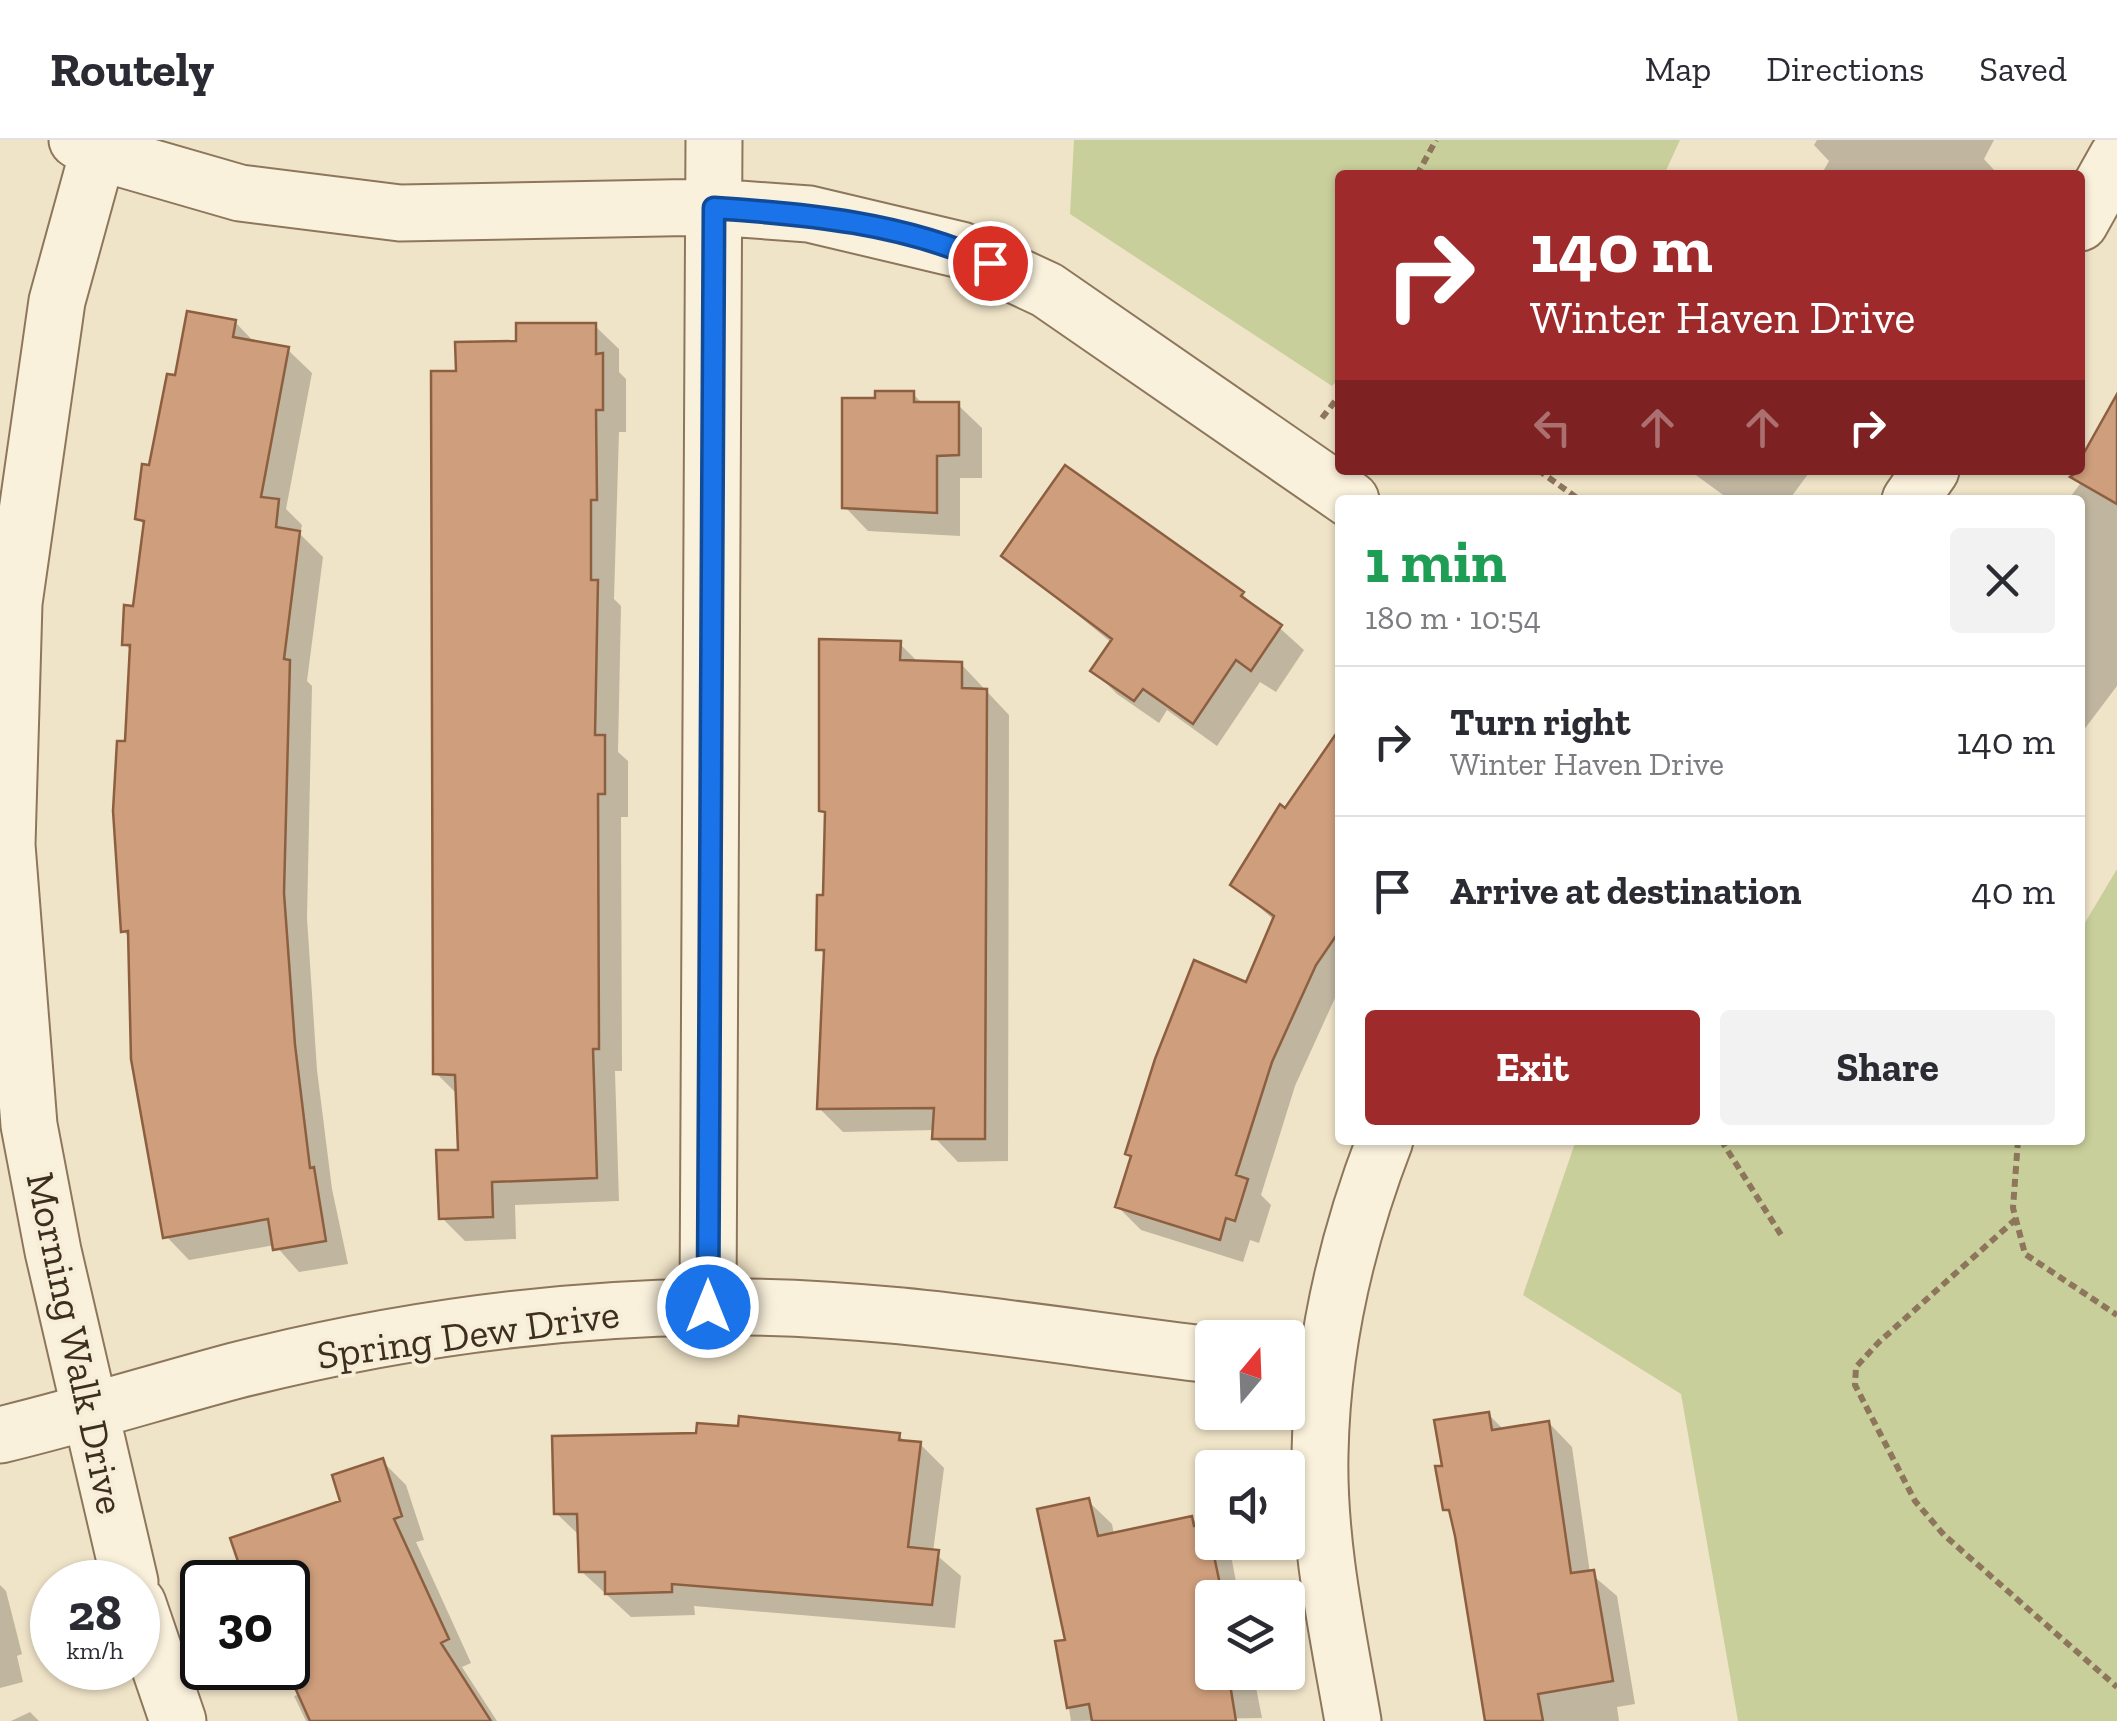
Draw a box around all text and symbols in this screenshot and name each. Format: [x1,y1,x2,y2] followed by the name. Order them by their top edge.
[50,41,214,98] text: Routely
[1645,48,1711,90] text: Map
[1766,48,1924,90] text: Directions
[1979,48,2067,90] text: Saved
[1530,206,1713,290] text: 140 m
[1365,210,1495,340] icon: right
[948,221,1033,306] pin
[963,236,1018,291] icon: arrive
[1530,291,1915,345] text: Winter Haven Drive
[1525,400,1580,455] icon: left
[1630,400,1685,455] icon: ahead
[1735,400,1790,455] icon: ahead
[1840,400,1895,455] icon: right
[1365,525,1507,597] text: 1 min
[1950,528,2055,633] button: close
[1365,599,1541,637] text: 180 m · 10:54
[1450,699,1630,745] text: Turn right
[1365,714,1420,769] icon: right
[1957,718,2055,764] text: 140 m
[1450,745,1724,783] text: Winter Haven Drive
[1365,864,1420,919] icon: arrive
[1450,868,1801,914] text: Arrive at destination
[1971,868,2055,914] text: 40 m
[1365,1010,1700,1125] button: Exit
[1720,1010,2055,1125] button: Share
[16,1168,136,1518] street label: Morning Walk Drive
[656,1255,760,1359] position arrow
[314,1289,622,1379] street label: Spring Dew Drive
[1195,1320,1305,1430] north arrow
[1195,1320,1305,1690] map controls
[1195,1450,1305,1560] button: sound
[180,1560,310,1690] speed limit sign: 30
[1195,1580,1305,1690] button: layers
[68,1583,122,1643] text: 28
[66,1635,124,1665] text: km/h

